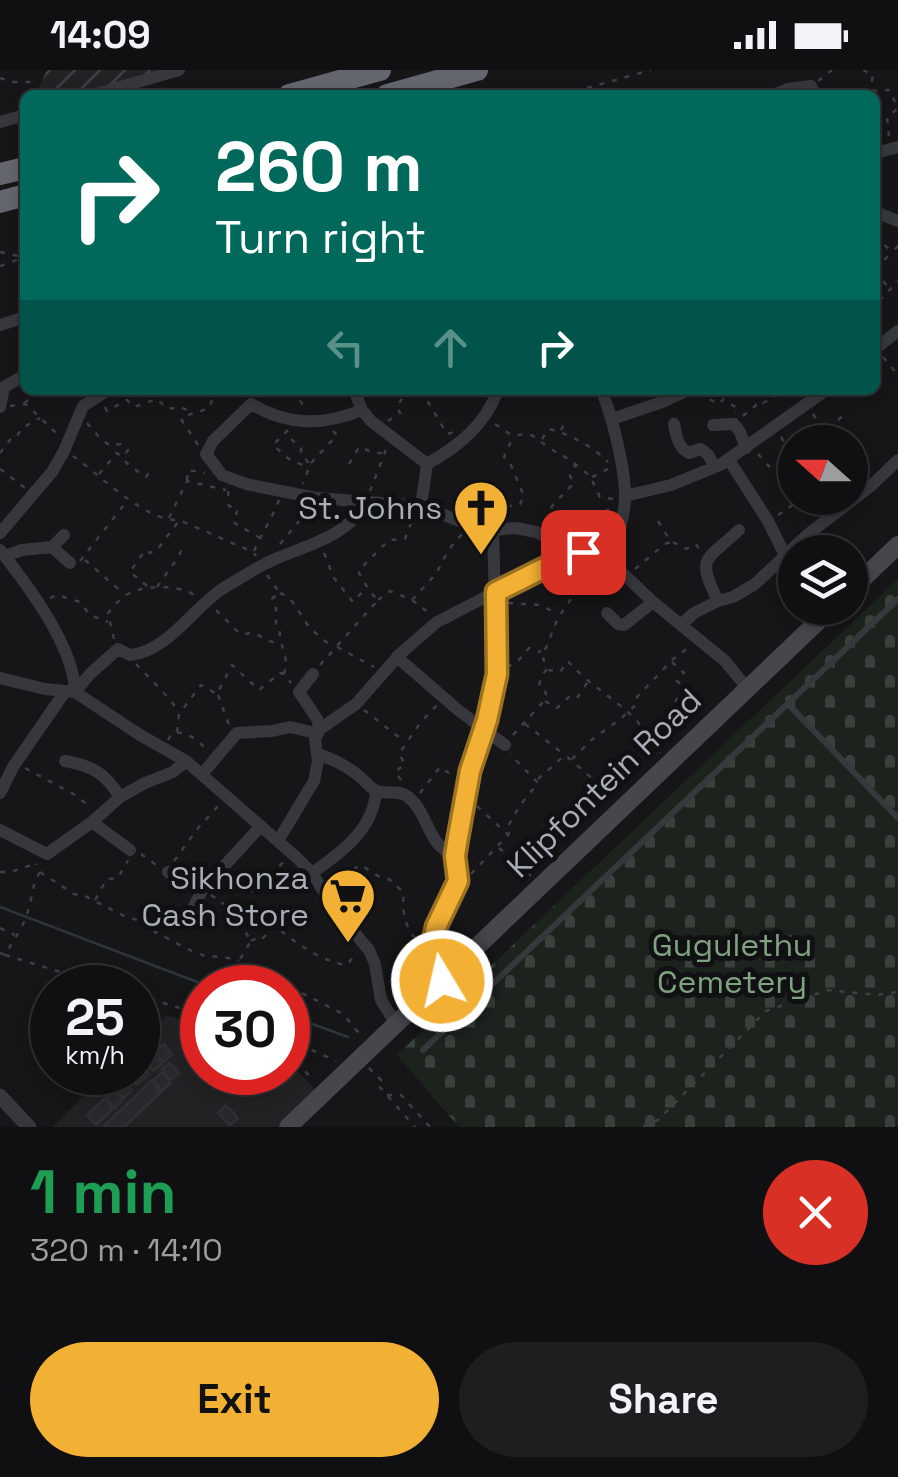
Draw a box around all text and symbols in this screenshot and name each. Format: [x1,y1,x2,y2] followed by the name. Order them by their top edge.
[50,11,151,59] text: 14:09
[215,122,423,211] text: 260 m
[50,130,180,260] icon: right
[215,209,426,266] text: Turn right
[318,320,373,375] icon: left
[423,320,478,375] icon: ahead
[528,320,583,375] icon: right
[778,425,868,515] north arrow
[778,425,868,625] map controls
[451,478,511,557] church icon: St. Johns
[298,488,442,528] place label: St. Johns
[541,510,626,595] pin
[556,525,611,580] icon: arrive
[778,535,868,625] button: layers
[498,680,710,886] street label: Klipfontein Road
[142,858,309,935] place label: Sikhonza Cash Store
[318,866,378,945] supermarket icon: Sikhonza Cash Store
[652,925,812,1002] park label: Gugulethu Cemetery
[390,929,494,1033] position arrow
[180,965,310,1095] speed limit sign: 30
[65,986,125,1050] text: 25
[65,1039,125,1071] text: km/h
[30,1154,177,1231] text: 1 min
[763,1160,868,1265] button: close
[30,1230,223,1270] text: 320 m · 14:10
[30,1342,439,1457] button: Exit
[459,1342,868,1457] button: Share

